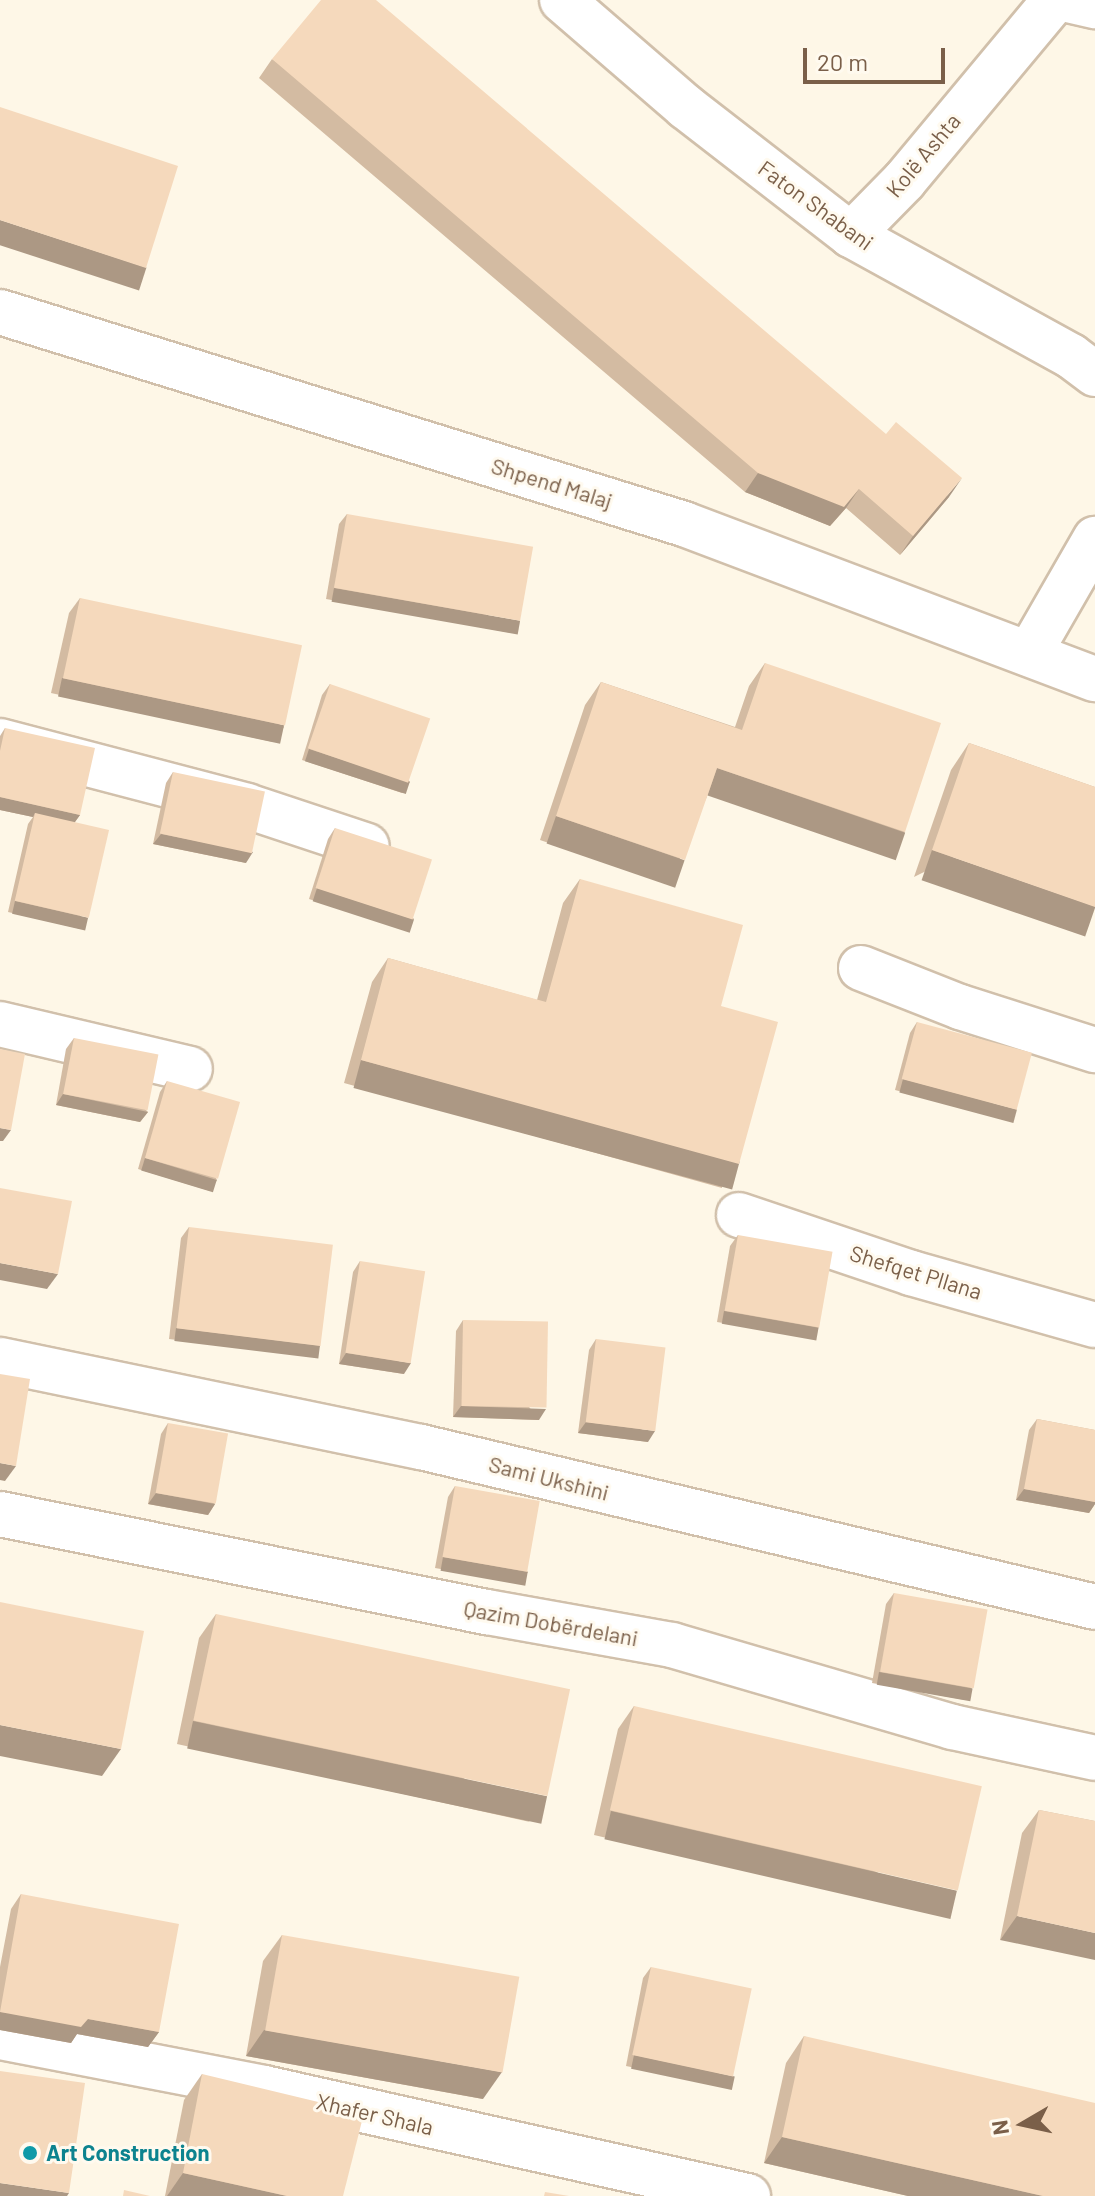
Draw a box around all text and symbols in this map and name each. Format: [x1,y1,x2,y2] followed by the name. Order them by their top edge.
[807,32,949,82] scale bar
[817,47,868,76] text: 20 m
[880,108,966,202] street label: Kolë Ashta
[753,154,879,256] street label: Faton Shabani
[488,452,616,514] street label: Shpend Malaj
[847,1239,985,1305] street label: Shefqet Pllana
[486,1450,612,1506] street label: Sami Ukshini
[462,1595,640,1651] street label: Qazim Dobërdelani
[983,2084,1063,2164] north arrow
[314,2088,436,2140] street label: Xhafer Shala
[985,2118,1013,2137] text: N
[46,2140,210,2166] place label: Art Construction
[21,2144,39,2162] marker: Art Construction

